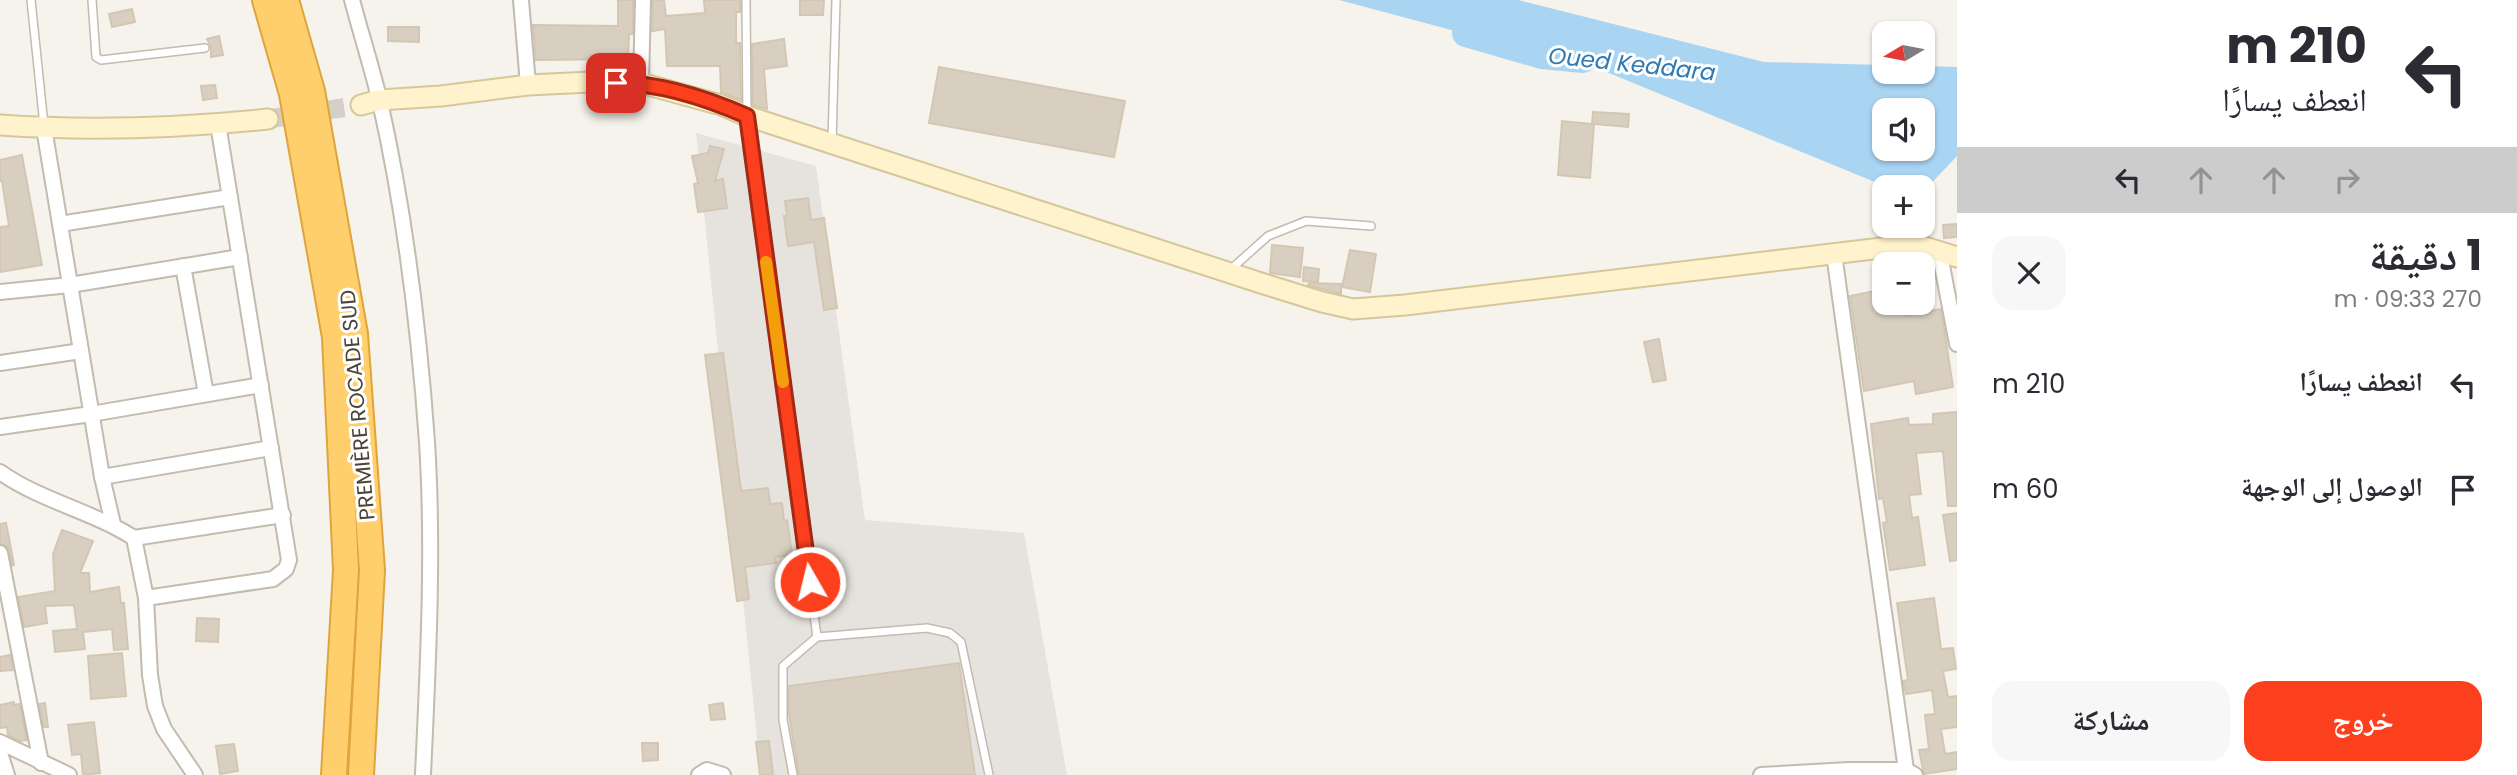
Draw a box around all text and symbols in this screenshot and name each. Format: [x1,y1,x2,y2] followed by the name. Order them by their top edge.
[2226,12,2367,80] text: 210 m
[1872,21,1936,84] north arrow
[1872,21,1935,315] map controls
[2391,28,2482,119] icon: left
[1547,39,1717,89] water label: Oued Keddara
[586,53,646,113] pin
[597,64,635,102] icon: arrive
[2222,77,2367,122] text: انعطف يسارًا
[1872,98,1935,161] button: sound
[2109,161,2147,199] icon: left
[2182,161,2220,199] icon: ahead
[2255,161,2293,199] icon: ahead
[2328,161,2366,199] icon: right
[1872,175,1935,238] button: +
[2369,226,2482,285] text: 1 دقيقة
[1992,236,2066,310] button: close
[1872,252,1935,315] button: −
[2334,283,2482,315] text: 270 m · 09:33
[332,289,382,521] street label: PREMIÈRE ROCADE SUD
[2300,364,2423,400] text: انعطف يسارًا
[1992,366,2065,402] text: 210 m
[2444,366,2482,404] icon: left
[2241,469,2423,505] text: الوصول إلى الوجهة
[1992,471,2059,507] text: 60 m
[2444,471,2482,509] icon: arrive
[773,545,847,619] position arrow
[1992,681,2230,761] button: مشاركة
[2244,681,2482,761] button: خروج

